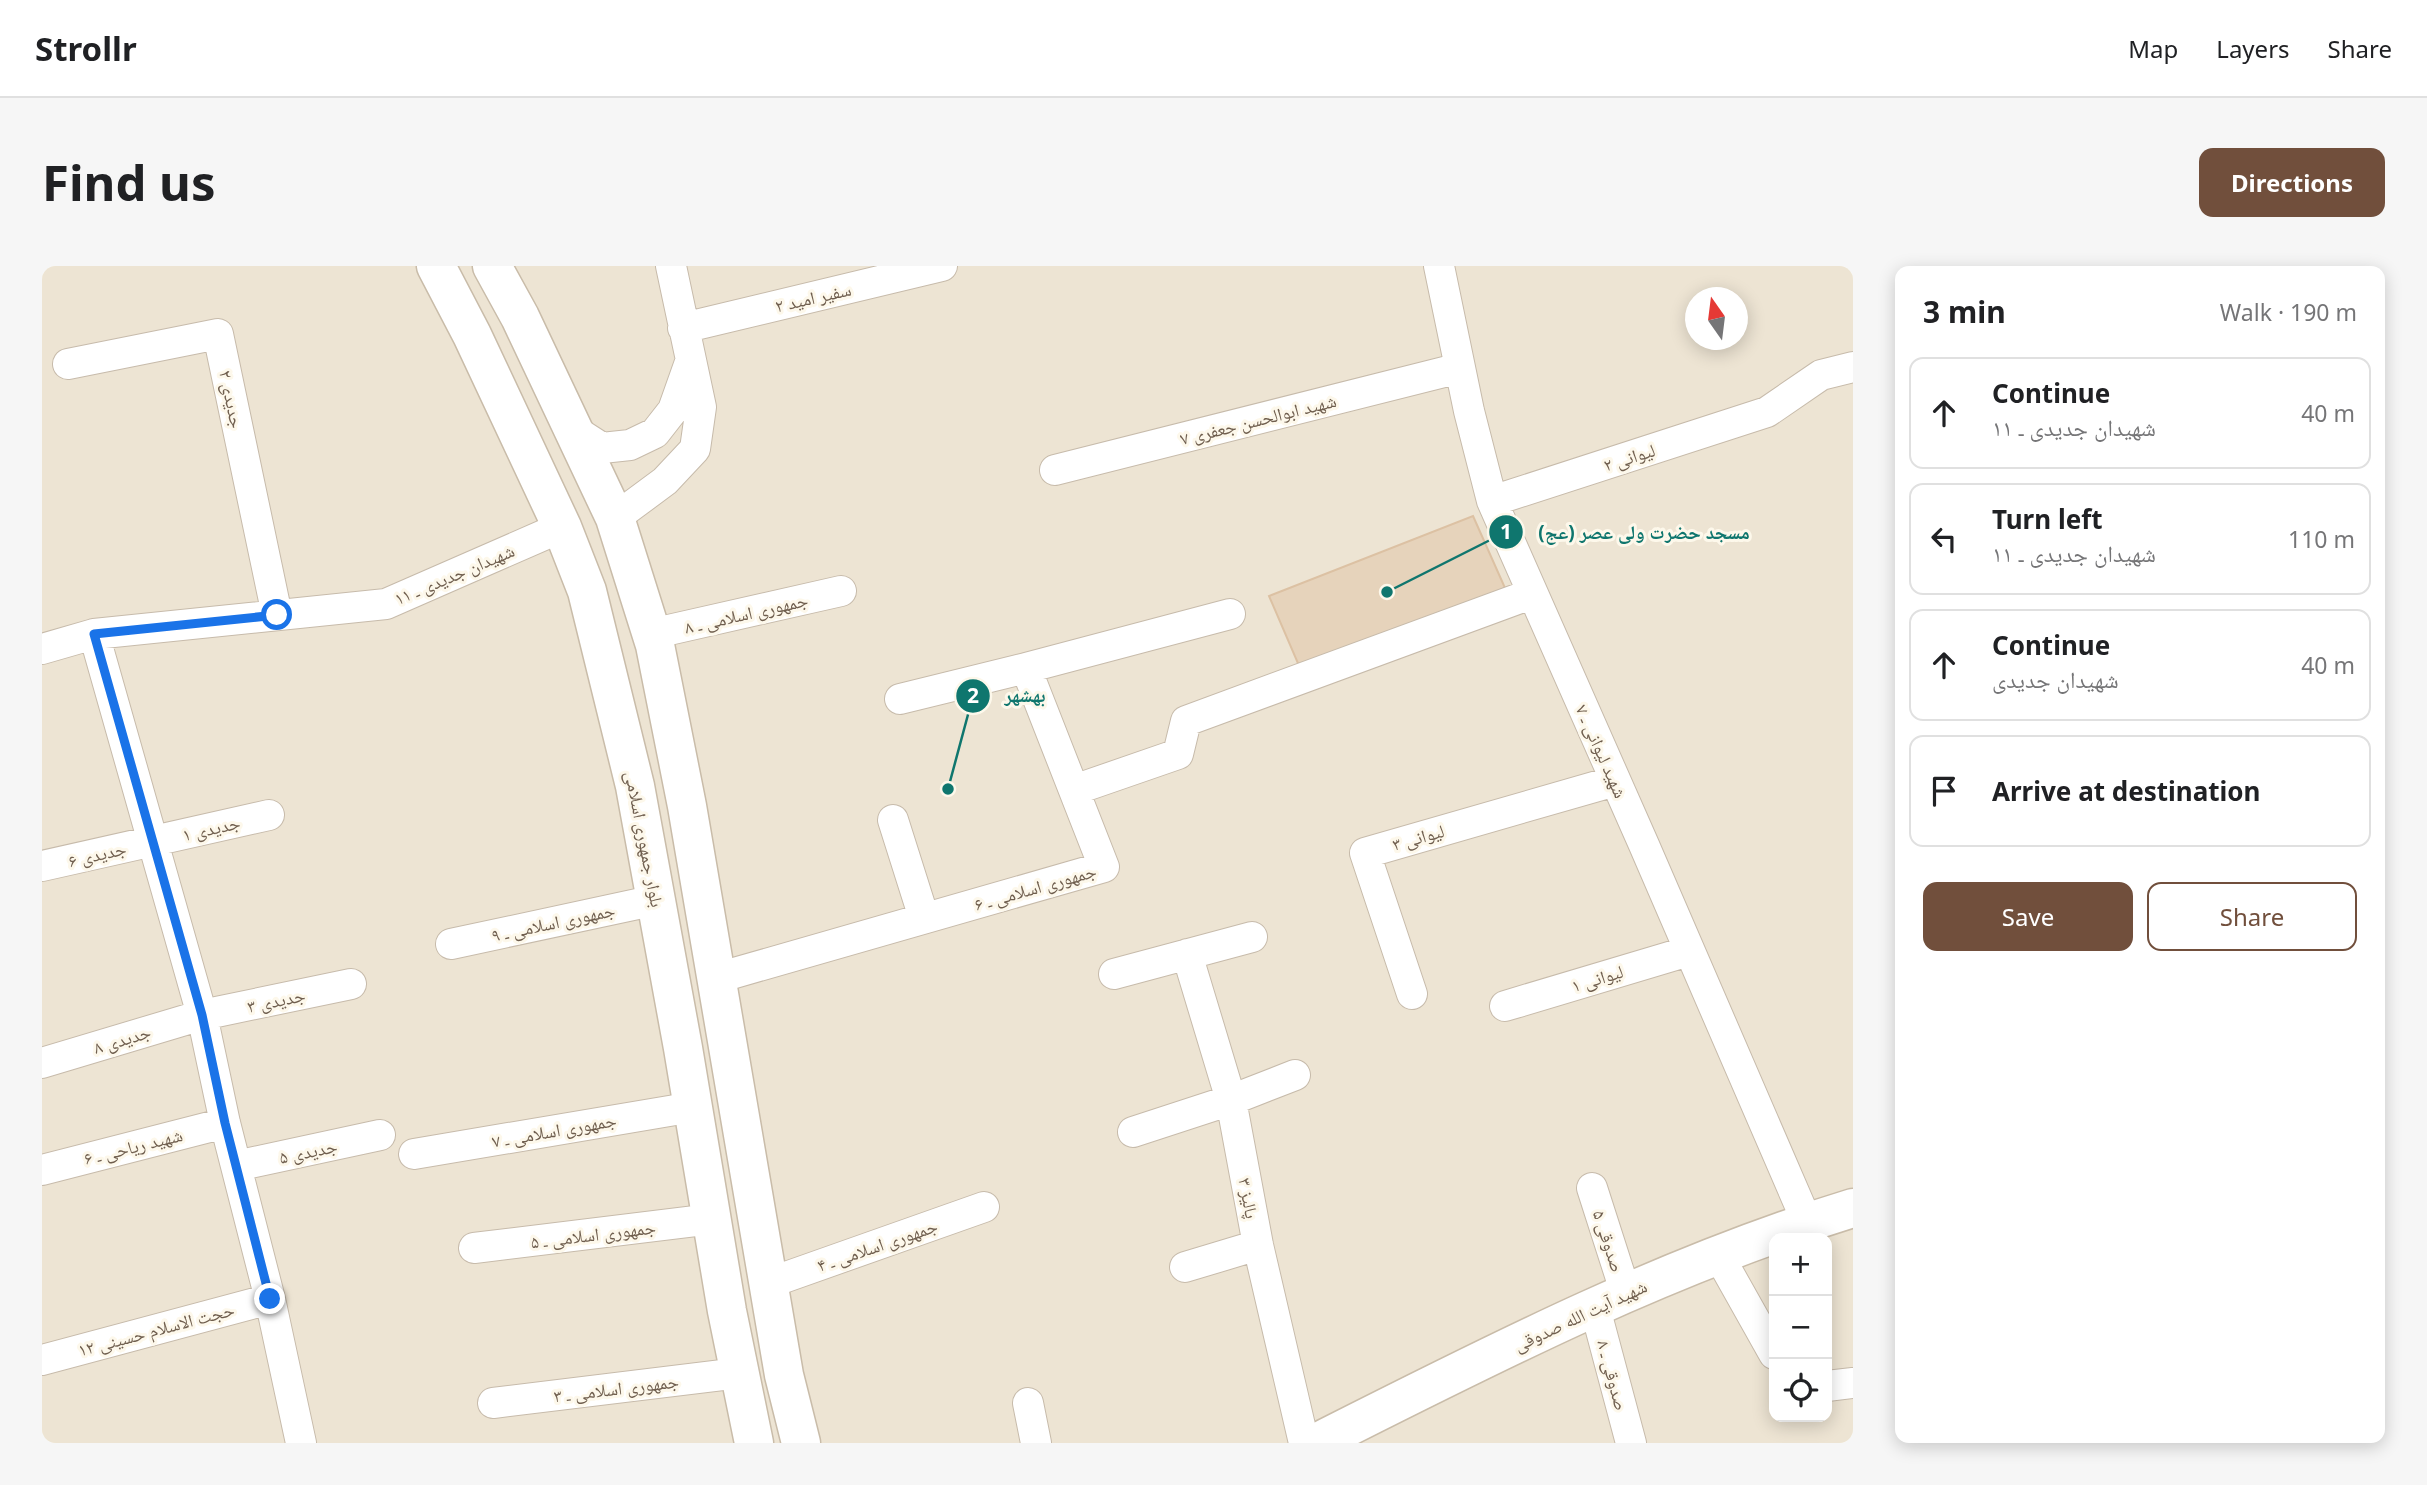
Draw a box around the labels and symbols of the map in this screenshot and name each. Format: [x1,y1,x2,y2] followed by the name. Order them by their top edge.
[773,277,853,317] street label: سفیر امید ۲
[1685,287,1748,350] north arrow
[214,368,250,430] street label: جدیدی ۲
[1177,388,1339,450] street label: شهید ابوالحسن جعفری ۷
[1600,437,1658,477] street label: لیوانی ۲
[1489,512,1763,552] callout: مسجد حضرت ولی عصر (عج)
[1500,517,1512,545] text: 1
[1538,519,1750,545] text: مسجد حضرت ولی عصر (عج)
[390,538,518,610] street label: شهیدان جدیدی ـ ۱۱
[682,587,810,639] street label: جمهوری اسلامی ـ ۸
[261,599,292,630] route start
[955,676,1059,716] callout: بهشهر
[967,681,979,709] text: 2
[1003,682,1046,708] text: بهشهر
[1571,700,1633,802] street label: شهید لیوانی ـ ۷
[620,769,670,909] street label: بلوار جمهوری اسلامی
[180,810,242,846] street label: جدیدی ۱
[1389,818,1447,856] street label: لیوانی ۳
[66,836,128,872] street label: جدیدی ۶
[971,858,1099,916] street label: جمهوری اسلامی ـ ۶
[489,897,617,947] street label: جمهوری اسلامی ـ ۹
[1568,959,1626,997] street label: لیوانی ۱
[245,982,307,1018] street label: جدیدی ۳
[90,1019,154,1059] street label: جدیدی ۸
[490,1107,618,1153] street label: جمهوری اسلامی ـ ۷
[81,1122,185,1170] street label: شهید ریاحی ـ ۶
[277,1133,339,1169] street label: جدیدی ۵
[1233,1176,1265,1220] street label: پالیز ۳
[1588,1207,1630,1275] street label: صدوقی ۵
[814,1213,940,1277] street label: جمهوری اسلامی ـ ۴
[529,1214,657,1254] street label: جمهوری اسلامی ـ ۵
[1509,1274,1651,1356] street label: شهید آیت الله صدوقی
[254,1283,285,1314] route end
[75,1297,237,1362] street label: حجت الاسلام حسینی ۱۲
[1592,1337,1634,1413] street label: صدوقی ـ ۸
[552,1368,680,1408] street label: جمهوری اسلامی ـ ۳

